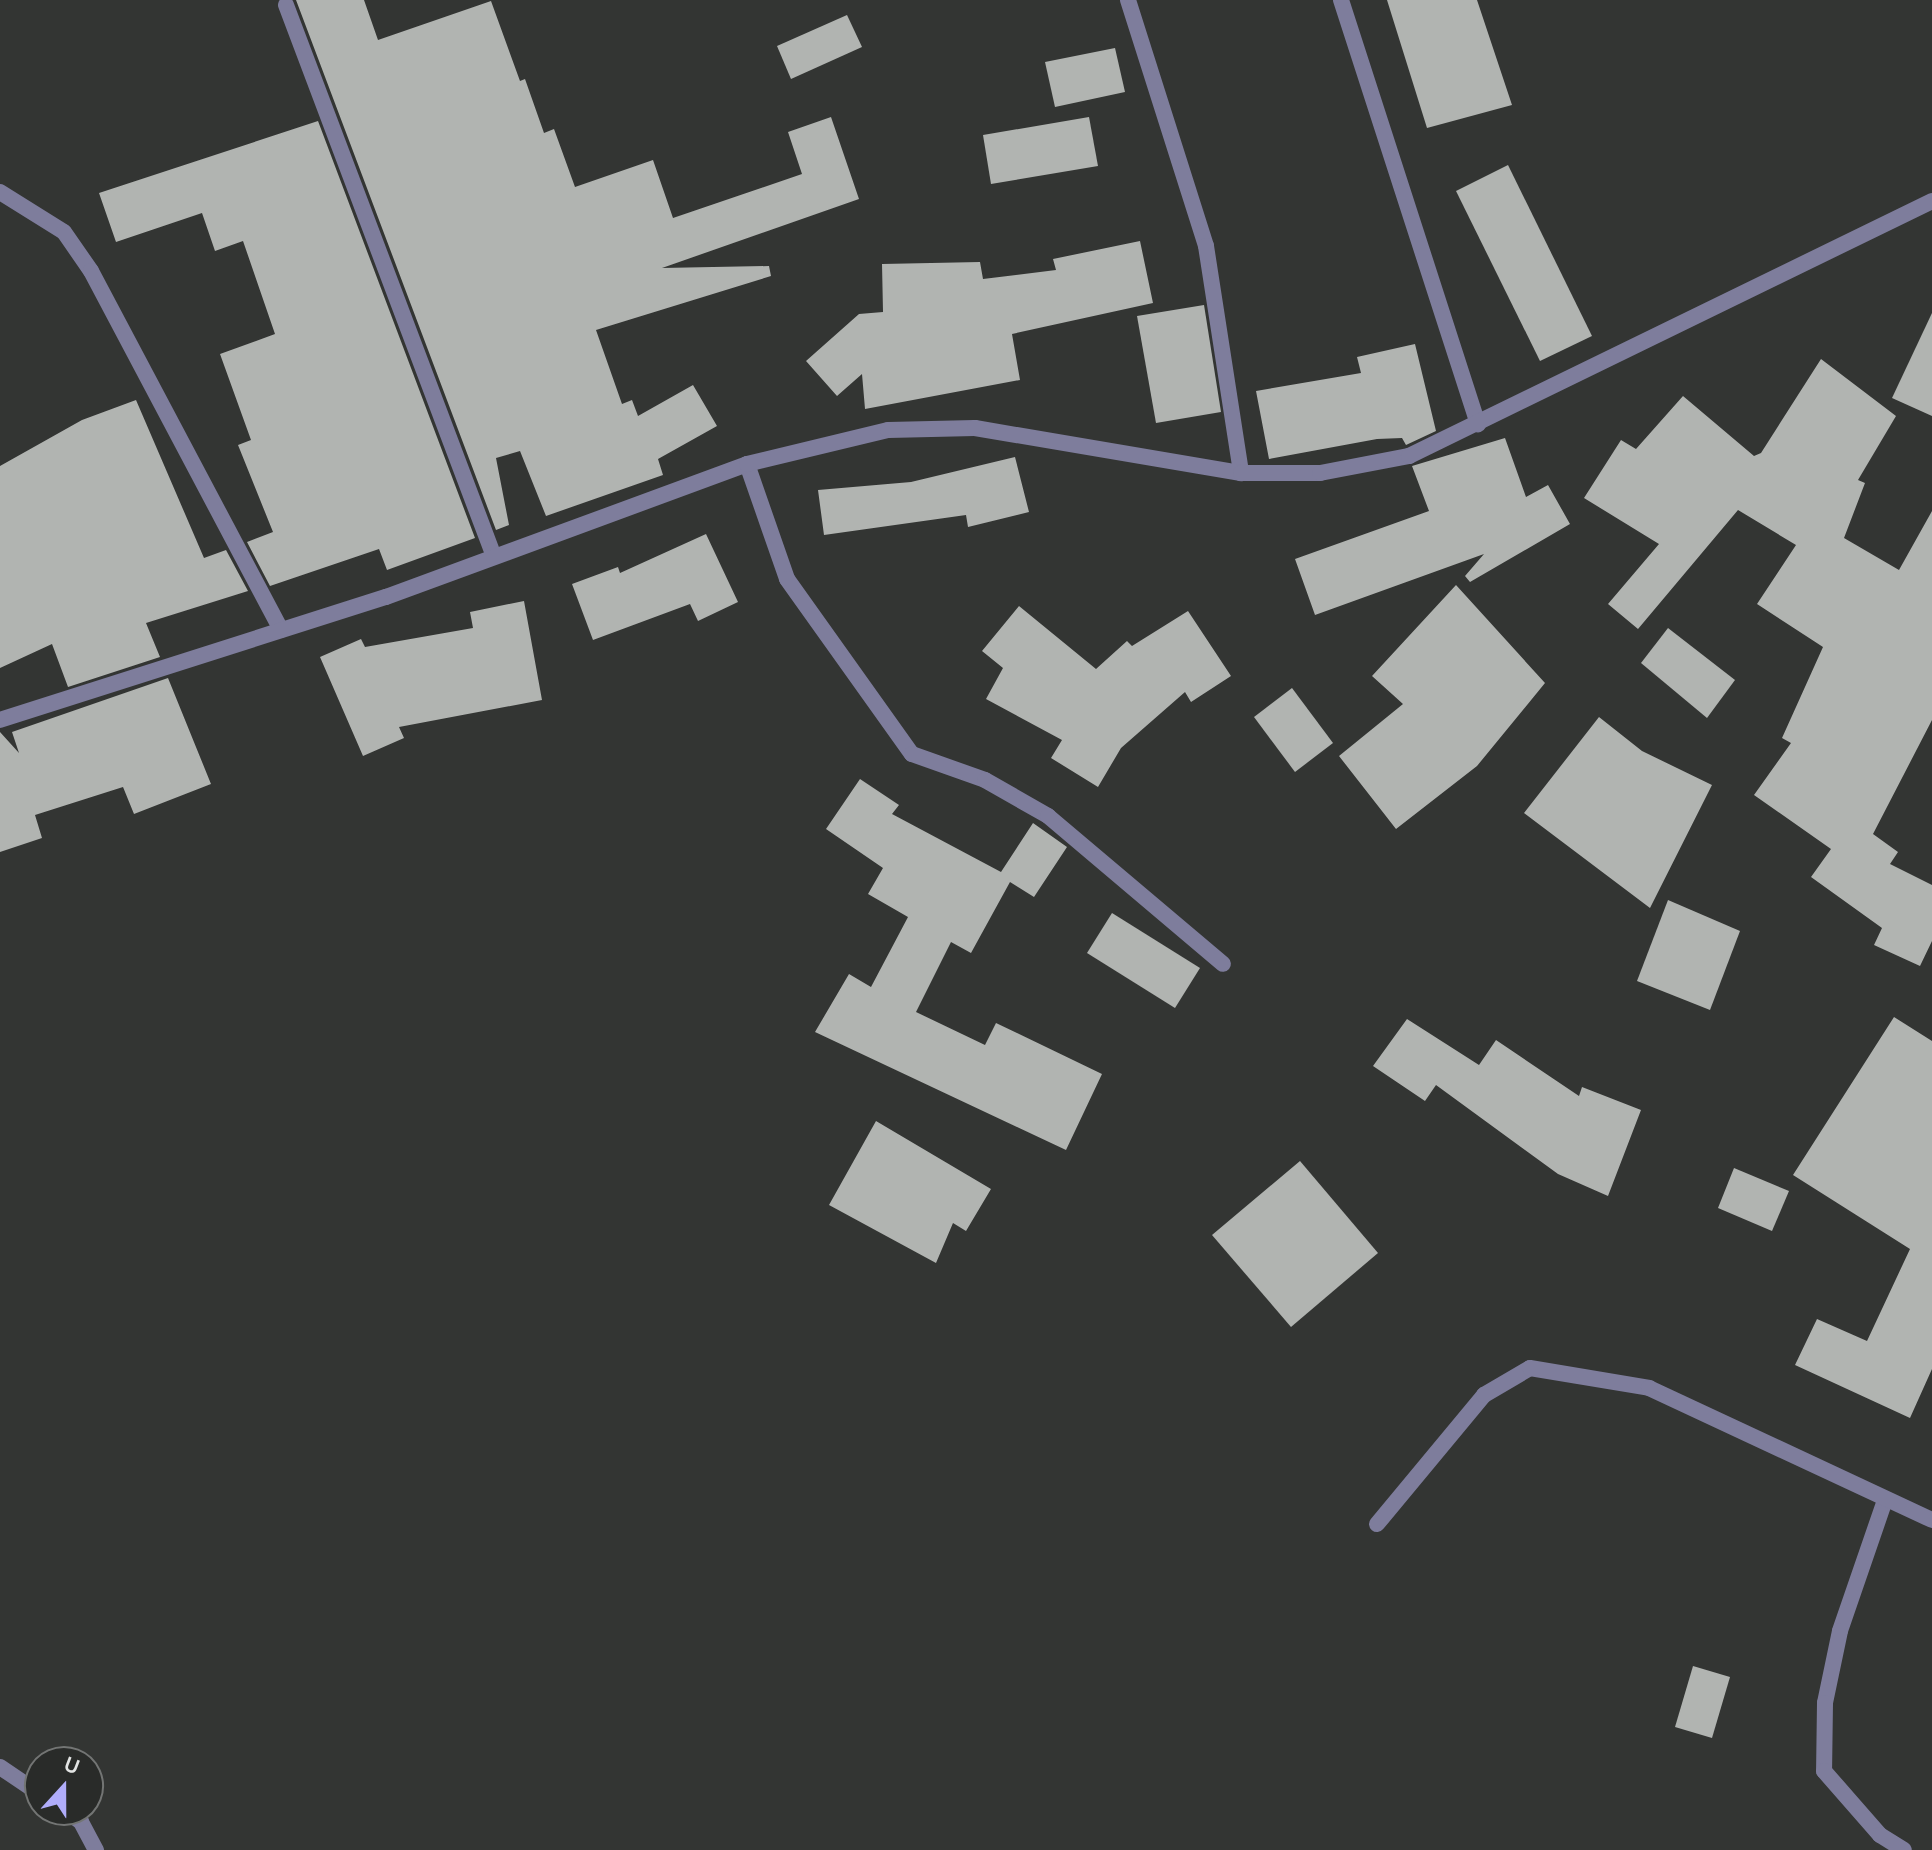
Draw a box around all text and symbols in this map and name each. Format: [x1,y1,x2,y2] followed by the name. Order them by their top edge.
[24,1746,104,1826] north arrow
[60,1751,84,1780] text: U

